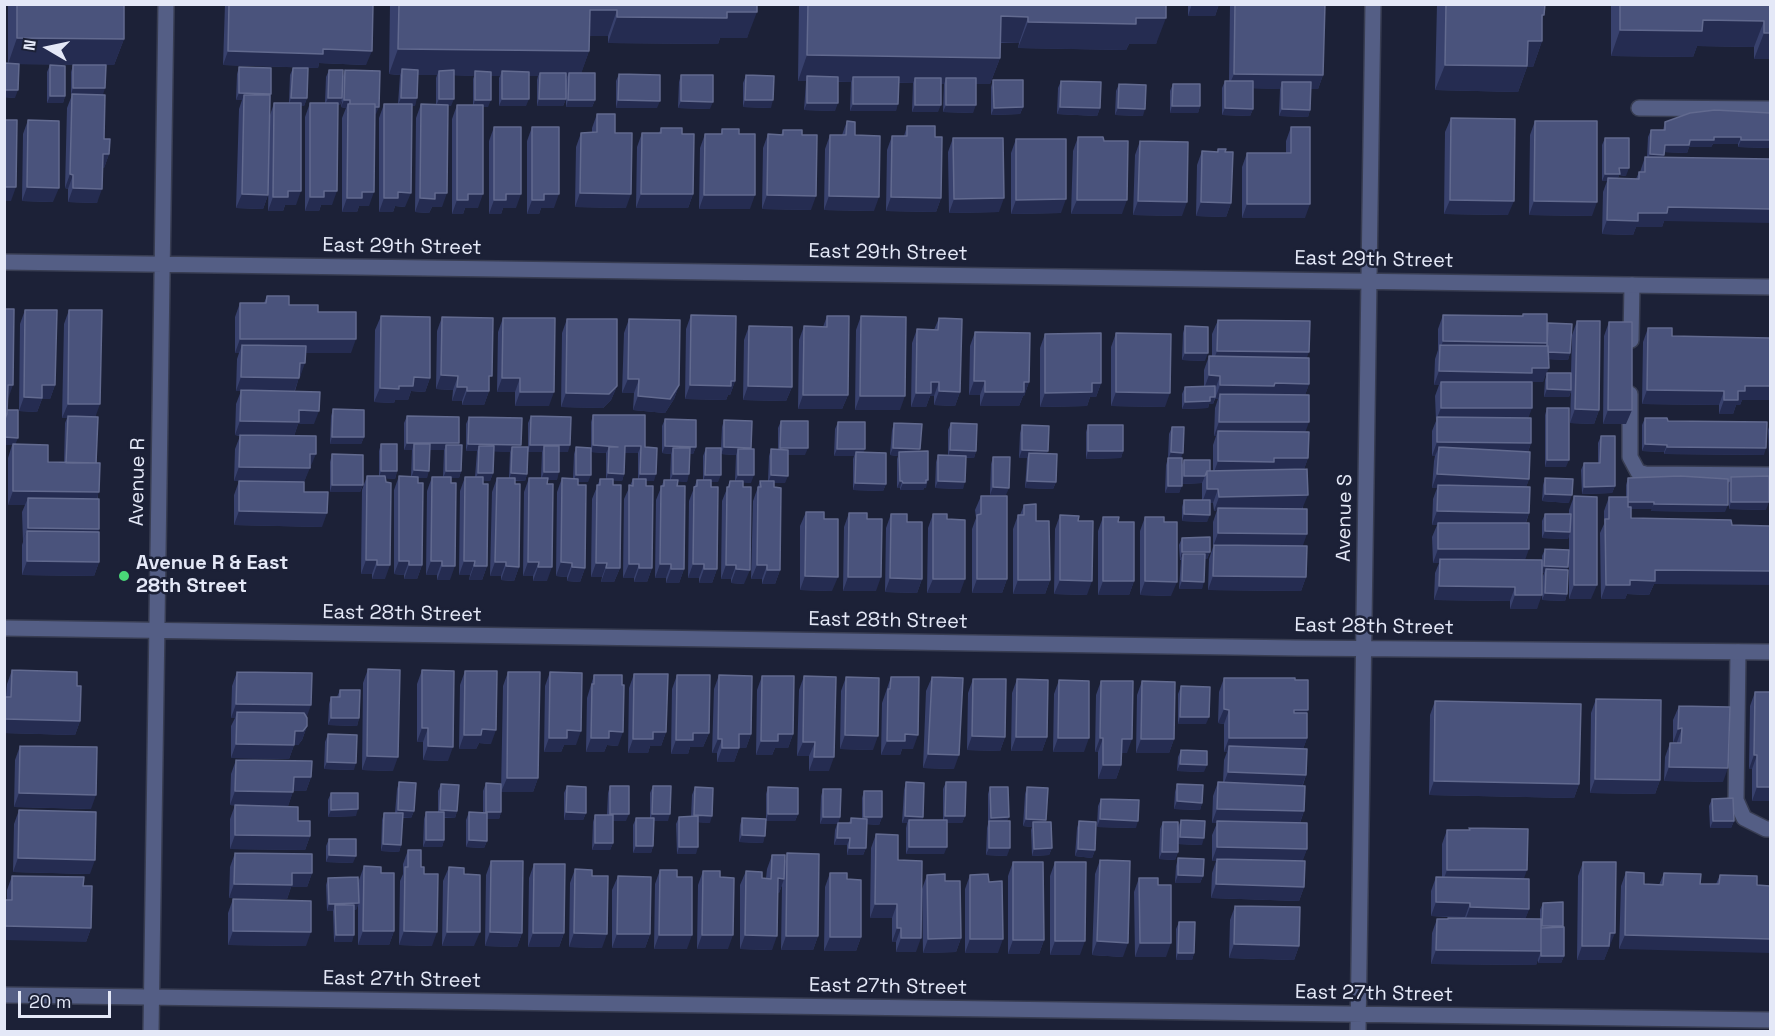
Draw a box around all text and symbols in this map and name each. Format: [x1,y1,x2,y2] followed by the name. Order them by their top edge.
[18,18,78,78] north arrow
[19,38,41,52] text: N
[322,234,482,260] street label: East 29th Street
[808,240,968,266] street label: East 29th Street
[1294,247,1454,273] street label: East 29th Street
[125,438,151,526] street label: Avenue R
[1332,474,1358,562] street label: Avenue S
[136,552,288,599] place label: Avenue R & East 28th Street
[117,569,131,583] marker: Avenue R & East 28th Street
[322,601,482,627] street label: East 28th Street
[808,608,968,634] street label: East 28th Street
[1294,614,1454,640] street label: East 28th Street
[323,967,481,993] street label: East 27th Street
[809,974,967,1000] street label: East 27th Street
[21,979,114,1017] scale bar
[1295,981,1453,1007] street label: East 27th Street
[29,990,72,1013] text: 20 m

